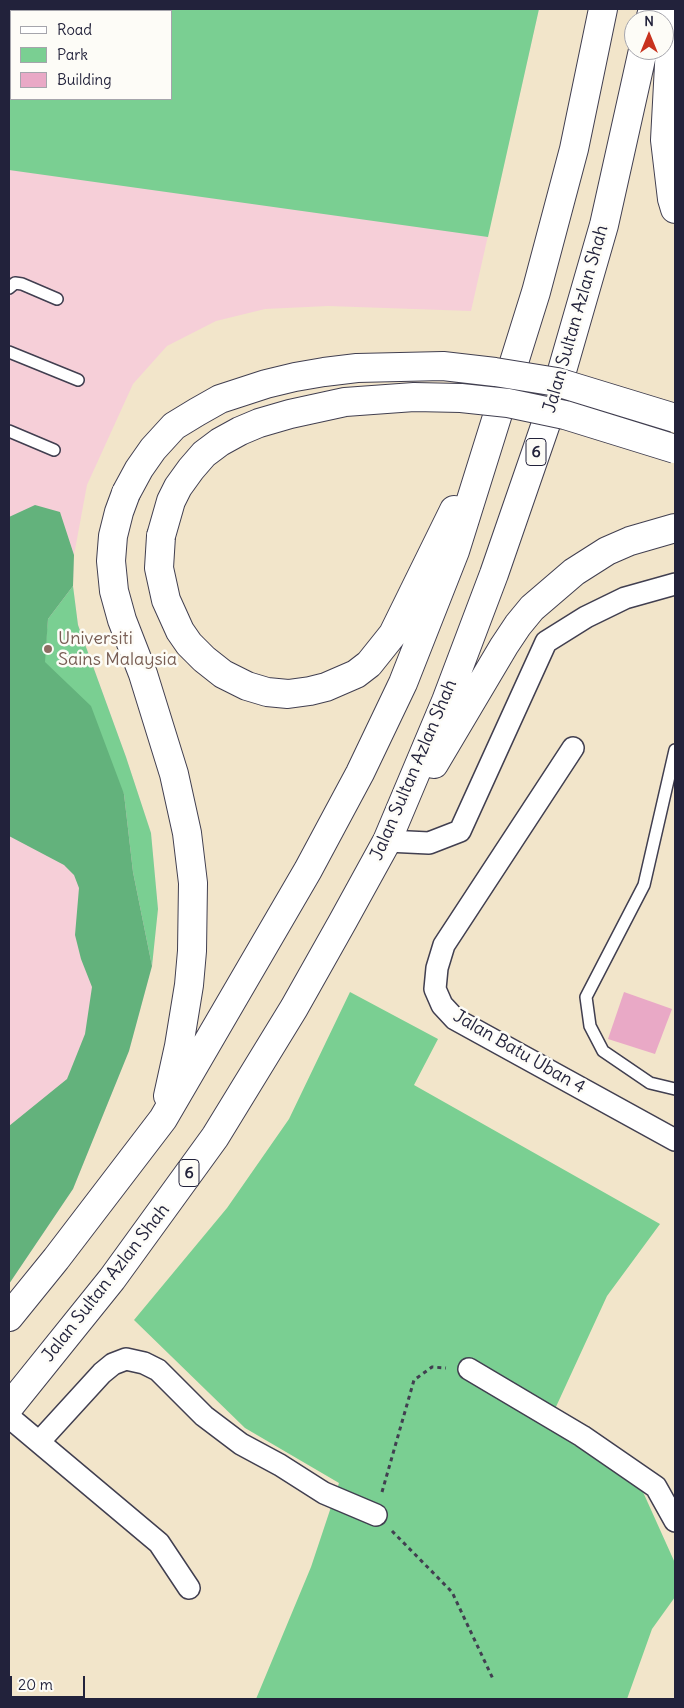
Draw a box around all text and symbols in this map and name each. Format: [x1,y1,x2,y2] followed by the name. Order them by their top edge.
[10,10,172,100] legend
[624,10,674,60] north arrow
[644,12,654,30] text: N
[57,20,92,39] text: Road
[57,45,88,64] text: Park
[57,70,112,89] text: Building
[539,223,613,415] street label: Jalan Sultan Azlan Shah
[526,438,546,466] road number: 6
[58,628,177,670] place label: Universiti Sains Malaysia
[42,643,54,655] marker: Universiti Sains Malaysia
[366,676,462,864] street label: Jalan Sultan Azlan Shah
[449,1005,589,1099] street label: Jalan Batu Uban 4
[179,1160,199,1186] road number: 6
[38,1200,174,1366] street label: Jalan Sultan Azlan Shah
[12,1666,88,1698] scale bar
[18,1675,53,1694] text: 20 m

